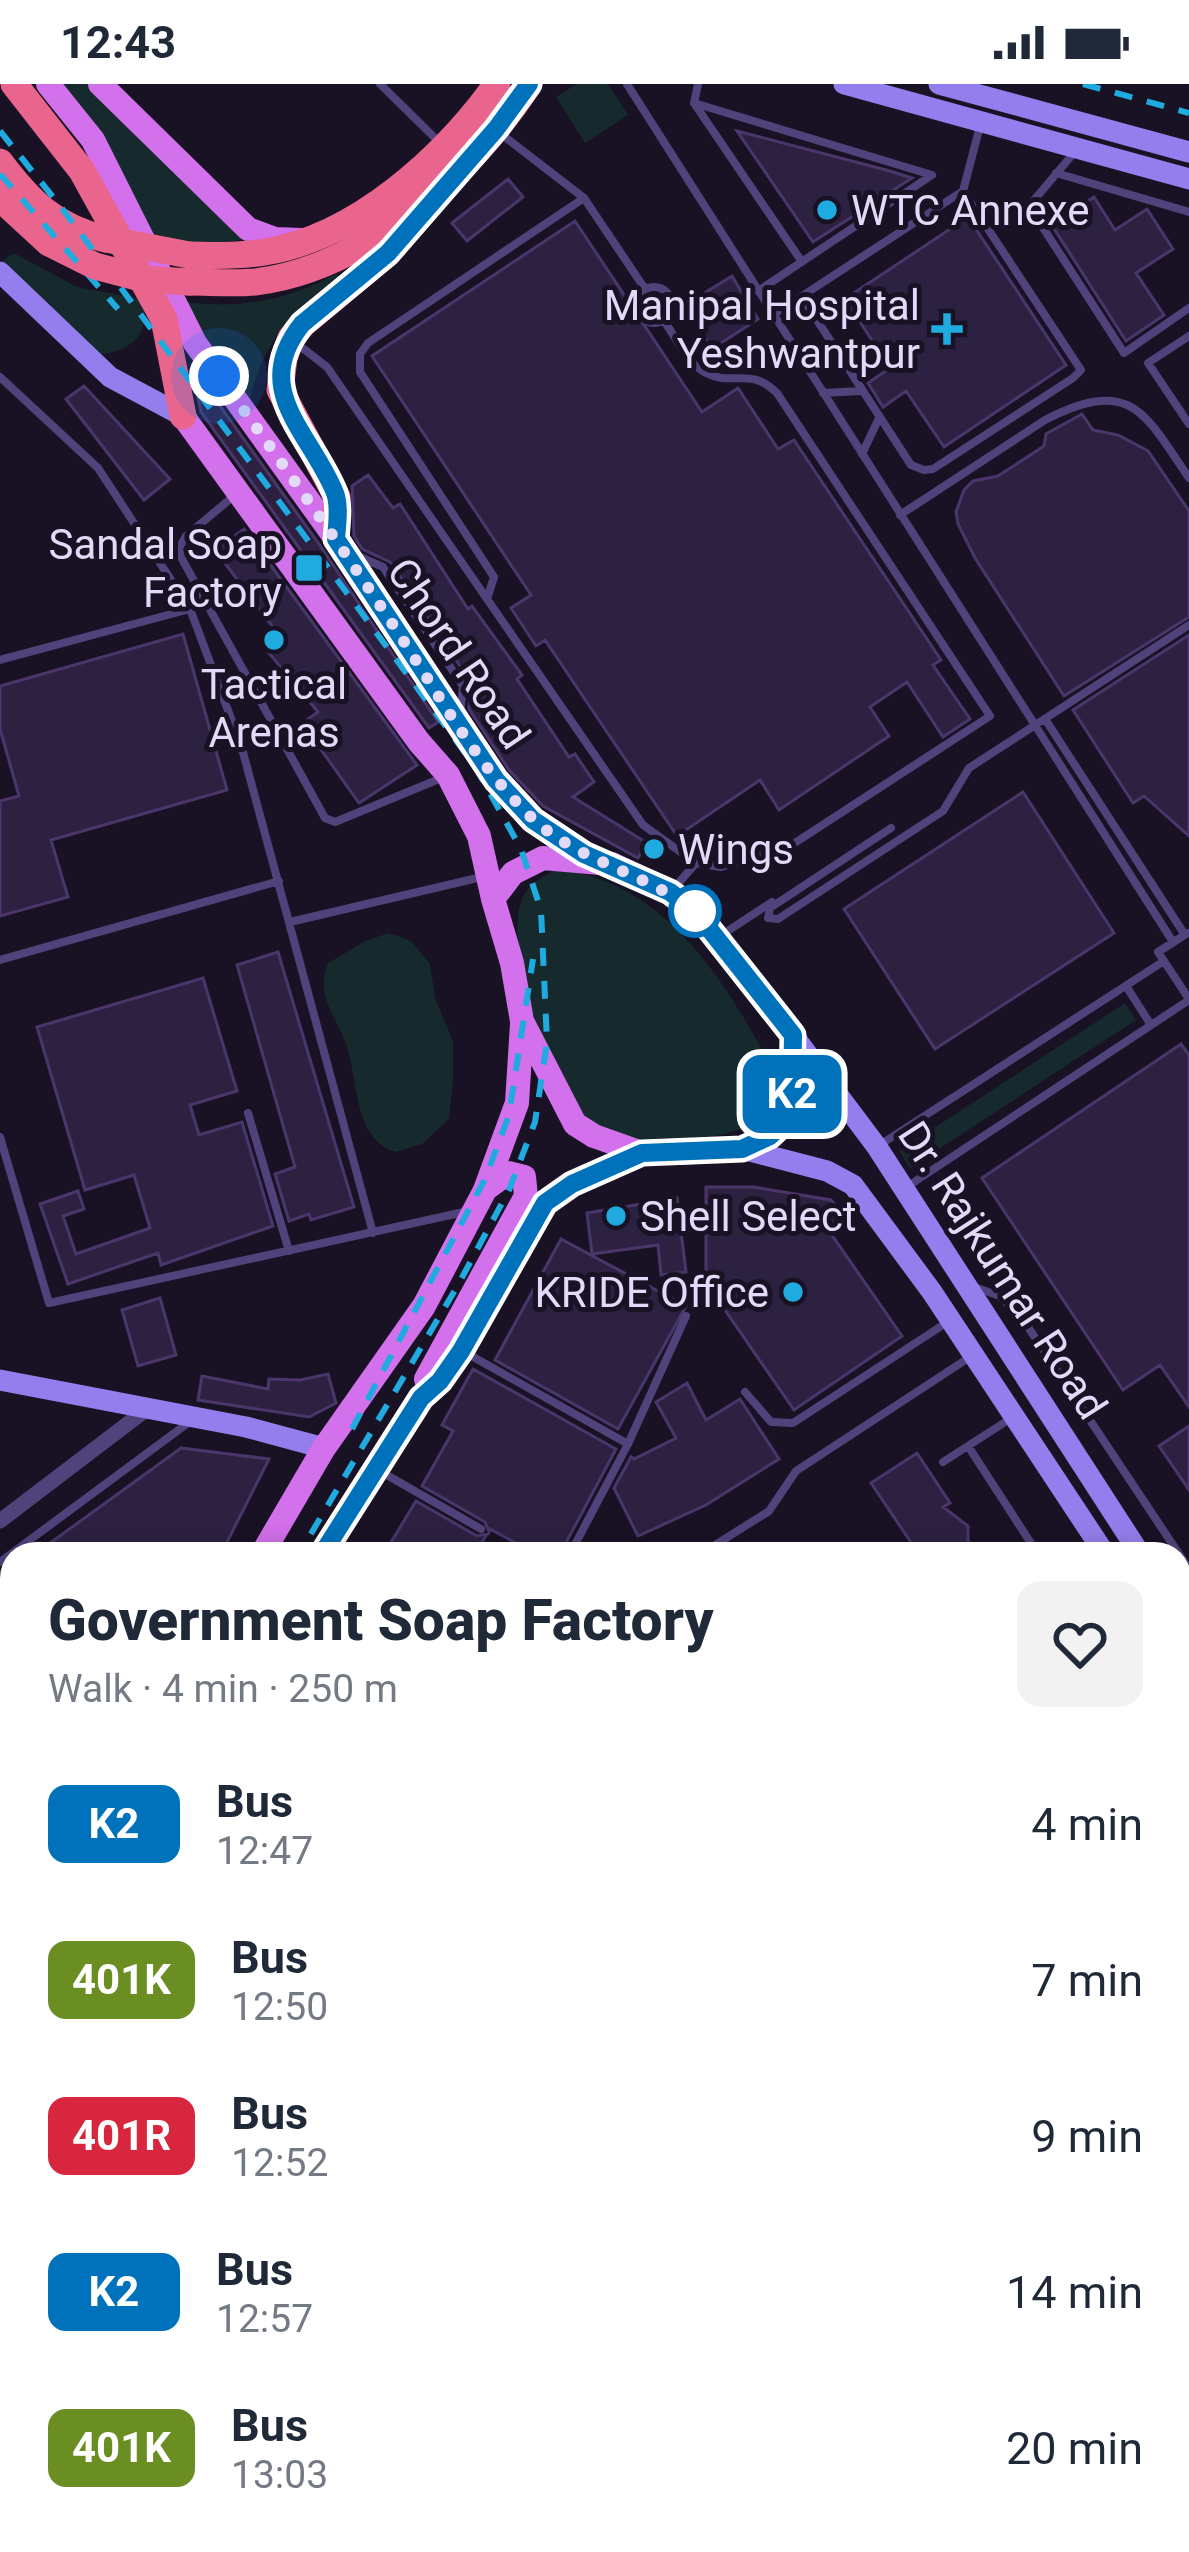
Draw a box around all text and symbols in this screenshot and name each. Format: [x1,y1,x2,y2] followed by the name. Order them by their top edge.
[60,16,176,69] text: 12:43
[851,186,1090,235] place label: WTC Annexe
[814,197,840,223] marker: WTC Annexe
[604,281,920,378] place label: Manipal Hospital Yeshwantpur
[931,313,963,345] marker: Manipal Hospital Yeshwantpur
[189,346,249,406] your location
[49,520,282,617] place label: Sandal Soap Factory
[377,549,540,758] street label: Chord Road
[293,552,325,584] marker: Sandal Soap Factory
[261,627,287,653] marker: Tactical Arenas
[201,660,347,757] place label: Tactical Arenas
[678,825,794,874] place label: Wings
[641,836,667,862] marker: Wings
[670,886,720,936] unlabelled marker
[738,1055,846,1133] line badge: K2
[767,1069,817,1118] text: K2
[888,1112,1117,1428] street label: Dr. Rajkumar Road
[640,1192,857,1241] place label: Shell Select
[603,1203,629,1229] marker: Shell Select
[534,1268,769,1317] place label: KRIDE Office
[780,1279,806,1305] marker: KRIDE Office
[1017,1581,1143,1707] button: heart
[48,1587,714,1654] text: Government Soap Factory
[48,1666,398,1712] text: Walk · 4 min · 250 m
[216,1775,293,1828] text: Bus
[1031,1798,1143,1851] text: 4 min
[89,1799,139,1848] text: K2
[216,1828,313,1874] text: 12:47
[231,1931,308,1984] text: Bus
[1031,1954,1143,2007] text: 7 min
[72,1955,171,2004] text: 401K
[231,1984,328,2030] text: 12:50
[231,2087,308,2140] text: Bus
[1031,2110,1143,2163] text: 9 min
[72,2111,171,2160] text: 401R
[231,2140,328,2186] text: 12:52
[216,2243,293,2296] text: Bus
[1006,2266,1143,2319] text: 14 min
[89,2267,139,2316] text: K2
[216,2296,313,2342] text: 12:57
[231,2399,308,2452] text: Bus
[1006,2422,1143,2475] text: 20 min
[72,2423,171,2472] text: 401K
[231,2452,328,2498] text: 13:03

